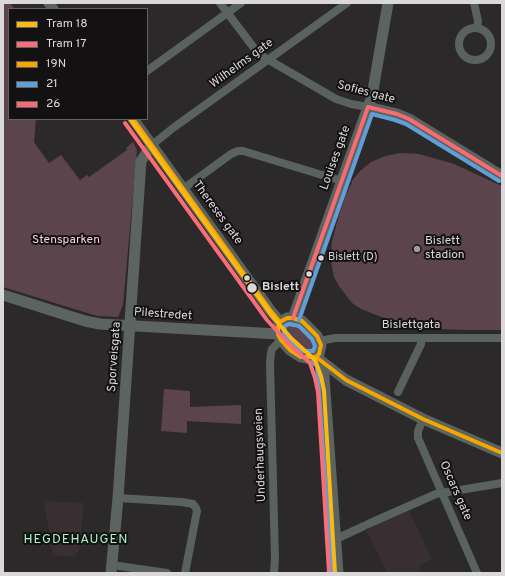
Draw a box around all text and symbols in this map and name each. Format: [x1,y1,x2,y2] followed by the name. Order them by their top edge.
[8,8,148,120] legend
[46,16,88,32] text: Tram 18
[46,36,87,52] text: Tram 17
[207,36,277,92] street label: Wilhelms gate
[46,56,66,72] text: 19N
[46,76,58,92] text: 21
[336,78,396,108] street label: Sofies gate
[46,96,61,112] text: 26
[318,124,354,192] street label: Louises gate
[189,178,245,248] street label: Thereses gate
[32,234,100,248] park label: Stensparken
[425,235,465,263] place label: Bislett stadion
[412,244,422,254] marker: Bislett stadion
[328,251,378,265] place label: Bislett (D)
[316,253,326,263] marker: Bislett (D)
[304,269,314,279] unlabelled marker
[242,273,252,283] unlabelled marker
[245,281,259,295] marker: Bislett
[262,281,299,295] place label: Bislett
[133,306,193,324] street label: Pilestredet
[382,319,440,333] street label: Bislettgata
[105,321,125,393] street label: Sporveisgata
[252,408,270,502] street label: Underhaugsveien
[436,459,474,523] street label: Oscars gate
[24,532,128,548] district label: HEGDEHAUGEN

